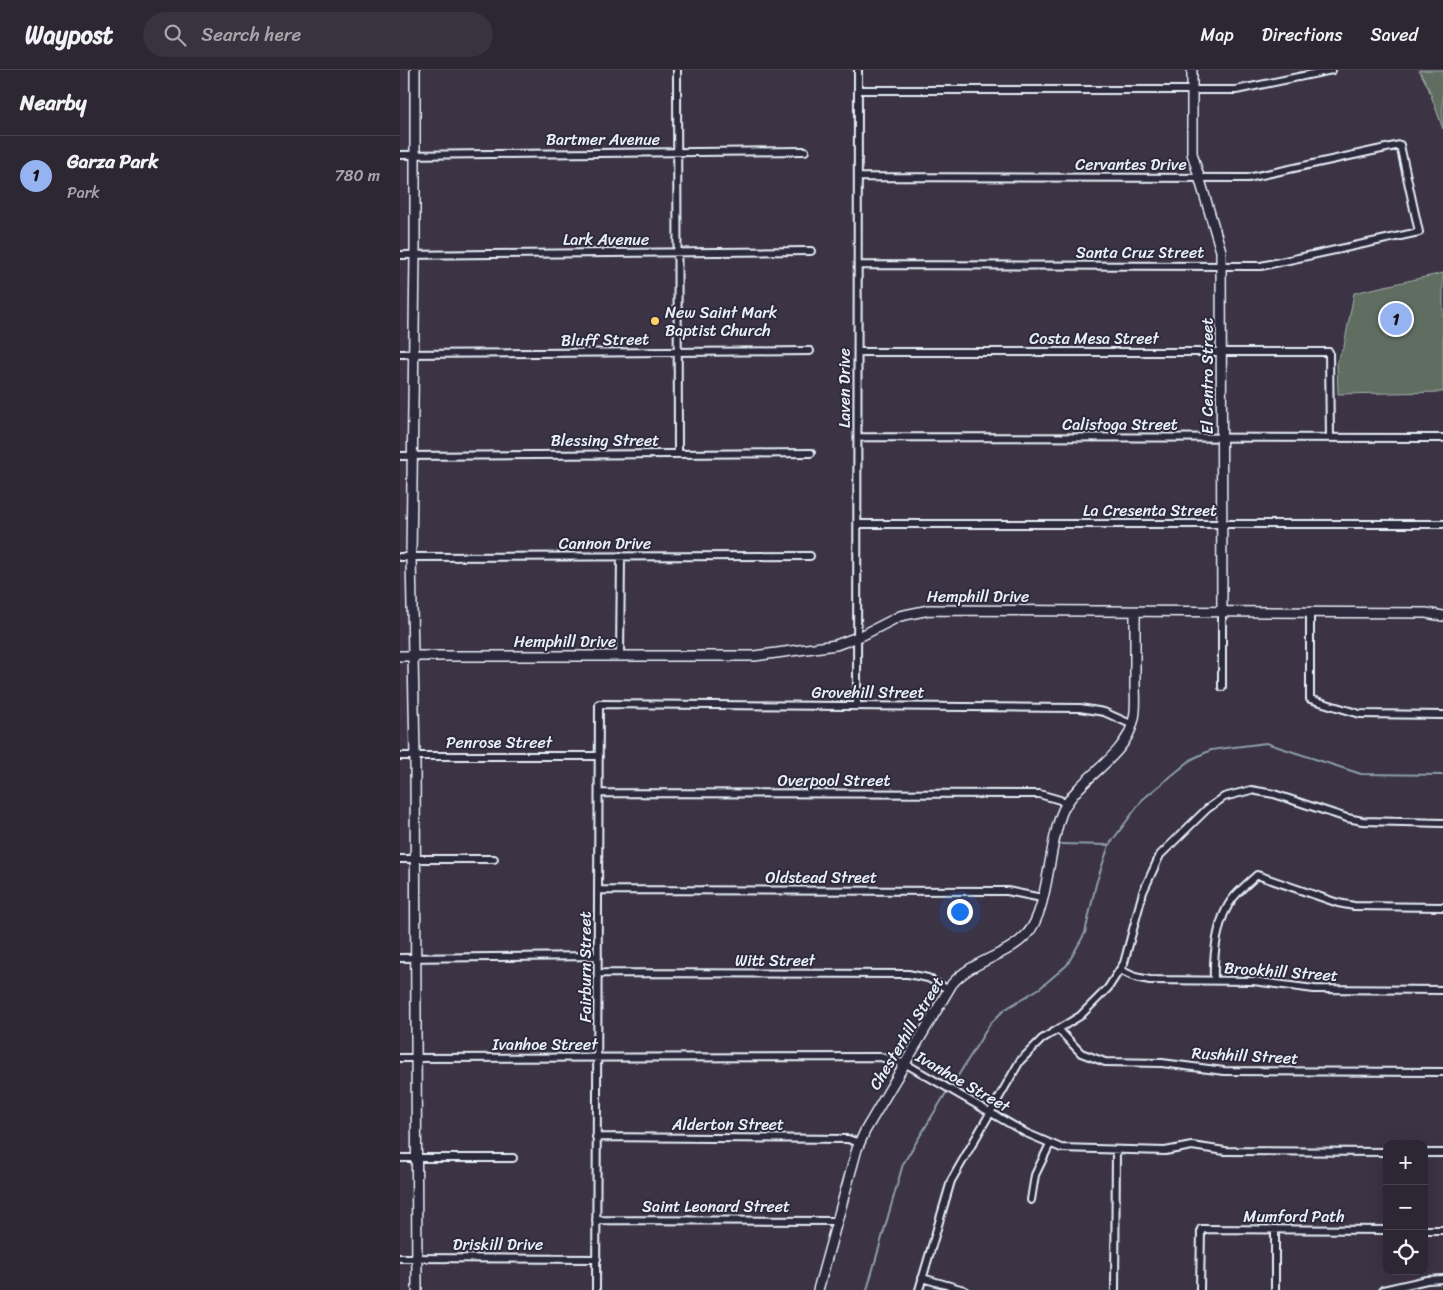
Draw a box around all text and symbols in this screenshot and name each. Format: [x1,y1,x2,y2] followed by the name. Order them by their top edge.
[143,12,493,57] search box
[25,14,113,56] text: Waypost
[201,18,301,51] text: Search here
[1201,19,1234,51] text: Map
[1262,19,1343,51] text: Directions
[1371,19,1418,51] text: Saved
[161,21,189,49] icon: search
[20,84,86,122] text: Nearby
[546,125,660,154] street label: Bartmer Avenue
[67,145,158,178] text: Garza Park
[1075,150,1187,179] street label: Cervantes Drive
[33,161,39,190] text: 1
[335,161,380,190] text: 780 m
[67,178,100,207] text: Park
[563,225,649,254] street label: Lark Avenue
[1076,238,1204,267] street label: Santa Cruz Street
[665,298,778,345] place label: New Saint Mark Baptist Church
[1380,300,1412,338] pin: 1
[649,315,661,327] marker: New Saint Mark Baptist Church
[1193,318,1222,434] street label: El Centro Street
[561,324,649,355] street label: Bluff Street
[1029,324,1159,353] street label: Costa Mesa Street
[830,348,859,428] street label: Laven Drive
[1062,410,1178,439] street label: Calistoga Street
[551,426,659,455] street label: Blessing Street
[1083,496,1217,525] street label: La Cresenta Street
[559,529,651,558] street label: Cannon Drive
[927,582,1029,611] street label: Hemphill Drive
[514,627,616,656] street label: Hemphill Drive
[812,678,924,707] street label: Grovehill Street
[446,728,553,757] street label: Penrose Street
[778,766,890,795] street label: Overpool Street
[765,863,877,892] street label: Oldstead Street
[947,899,973,925] your location
[571,911,600,1023] street label: Fairburn Street
[735,946,816,975] street label: Witt Street
[1223,953,1339,990] street label: Brookhill Street
[861,971,952,1096] street label: Chesterhill Street
[491,1030,598,1059] street label: Ivanhoe Street
[1191,1038,1299,1073] street label: Rushhill Street
[909,1042,1016,1121] street label: Ivanhoe Street
[671,1110,784,1139] street label: Alderton Street
[1383,1140,1428,1275] map controls
[1383,1140,1428,1185] button: +
[1383,1185,1428,1230] button: −
[642,1192,790,1221] street label: Saint Leonard Street
[1243,1202,1345,1231] street label: Mumford Path
[453,1230,543,1259] street label: Driskill Drive
[1383,1230,1428,1275] button: locate

